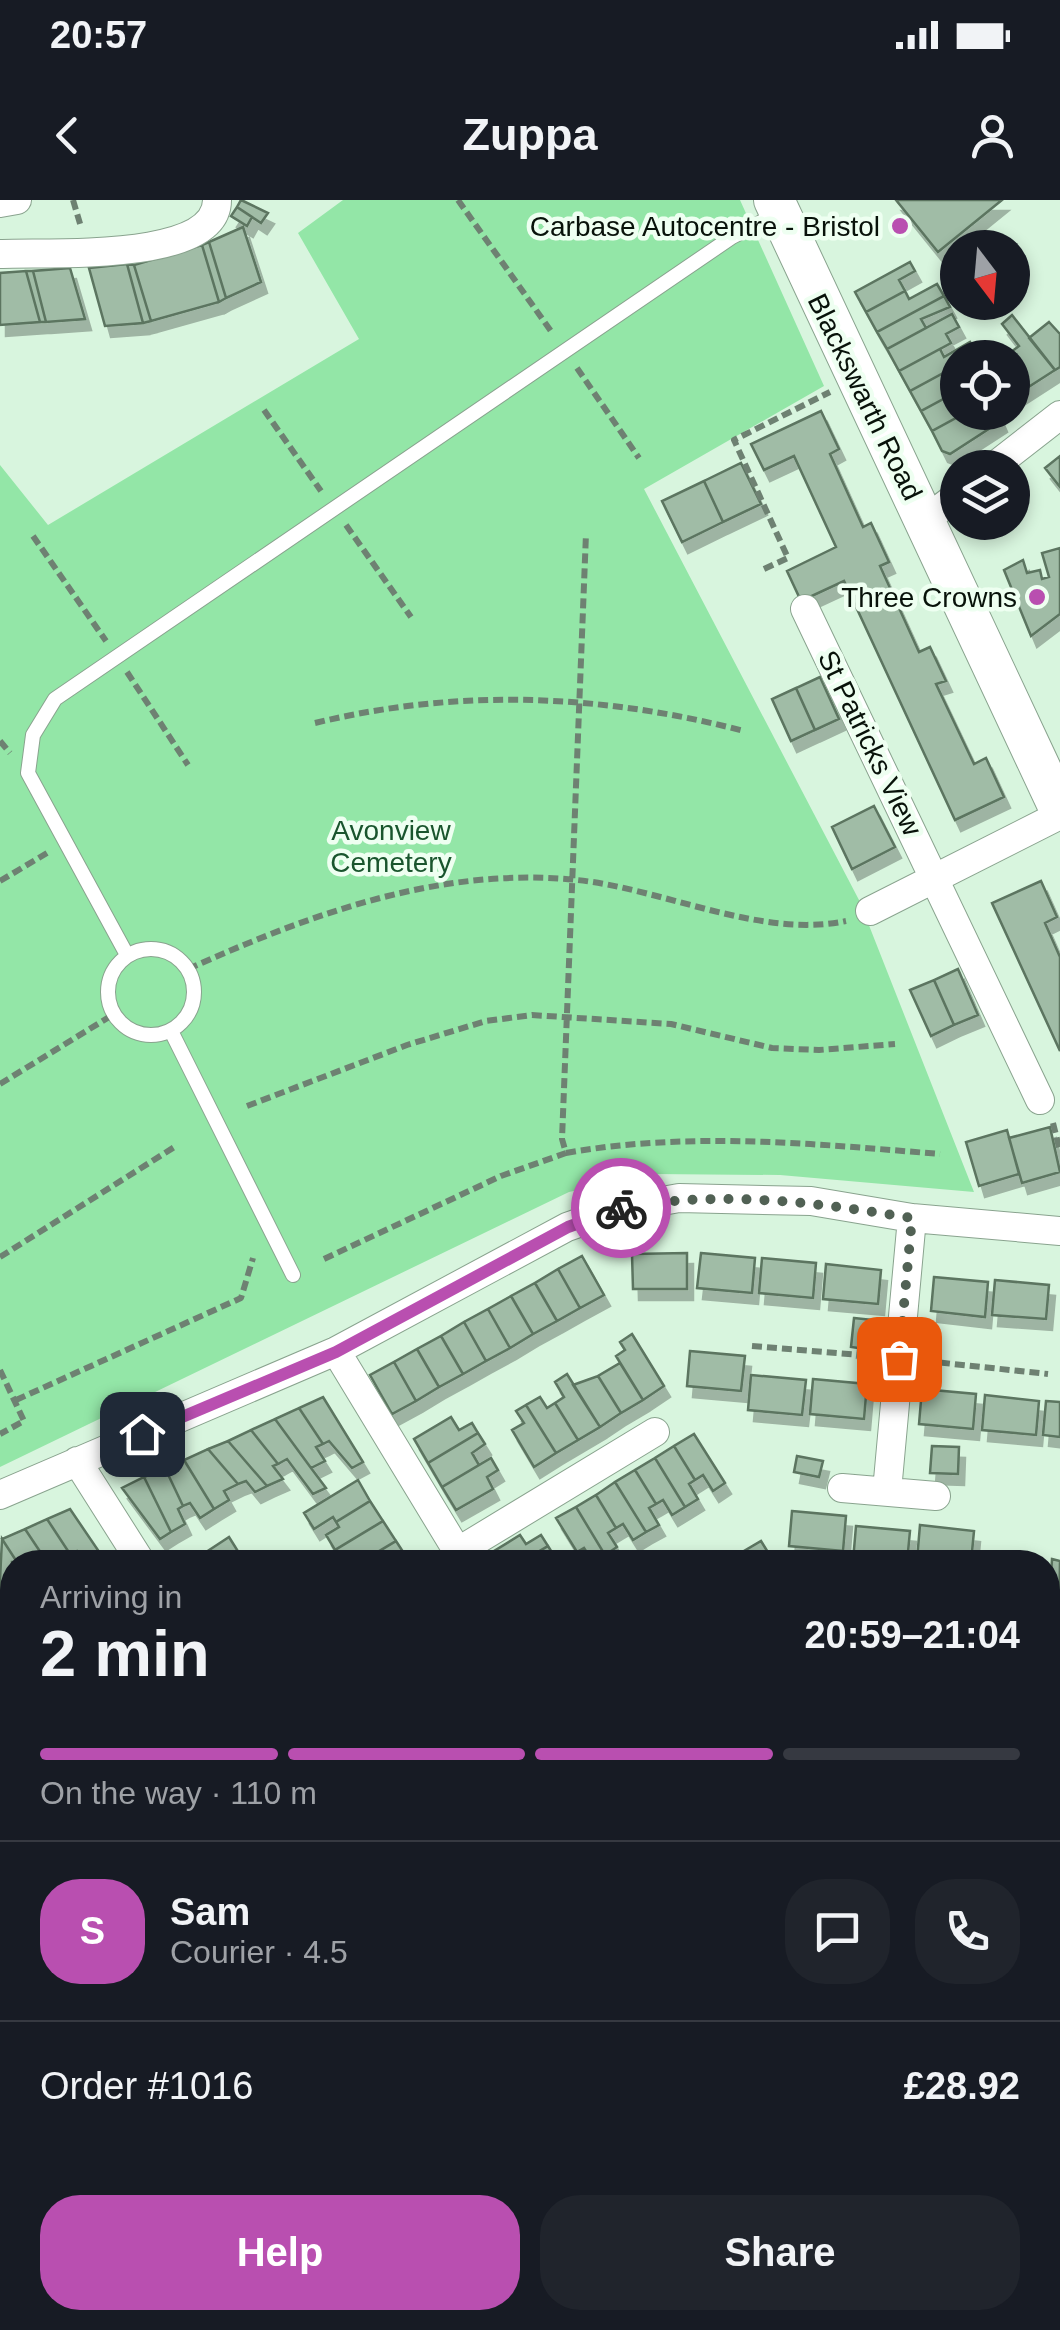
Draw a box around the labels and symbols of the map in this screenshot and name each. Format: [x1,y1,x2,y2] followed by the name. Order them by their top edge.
[530,211,880,242] place label: Carbase Autocentre - Bristol
[889,215,911,237] marker: Carbase Autocentre - Bristol
[940,230,1030,320] north arrow
[802,289,928,505] street label: Blackswarth Road
[841,582,1017,613] place label: Three Crowns
[1026,586,1048,608] marker: Three Crowns
[812,646,928,841] street label: St Patricks View
[330,815,452,878] park label: Avonview Cemetery
[571,1158,671,1258] courier
[857,1317,942,1402] pin
[100,1392,185,1477] pin

